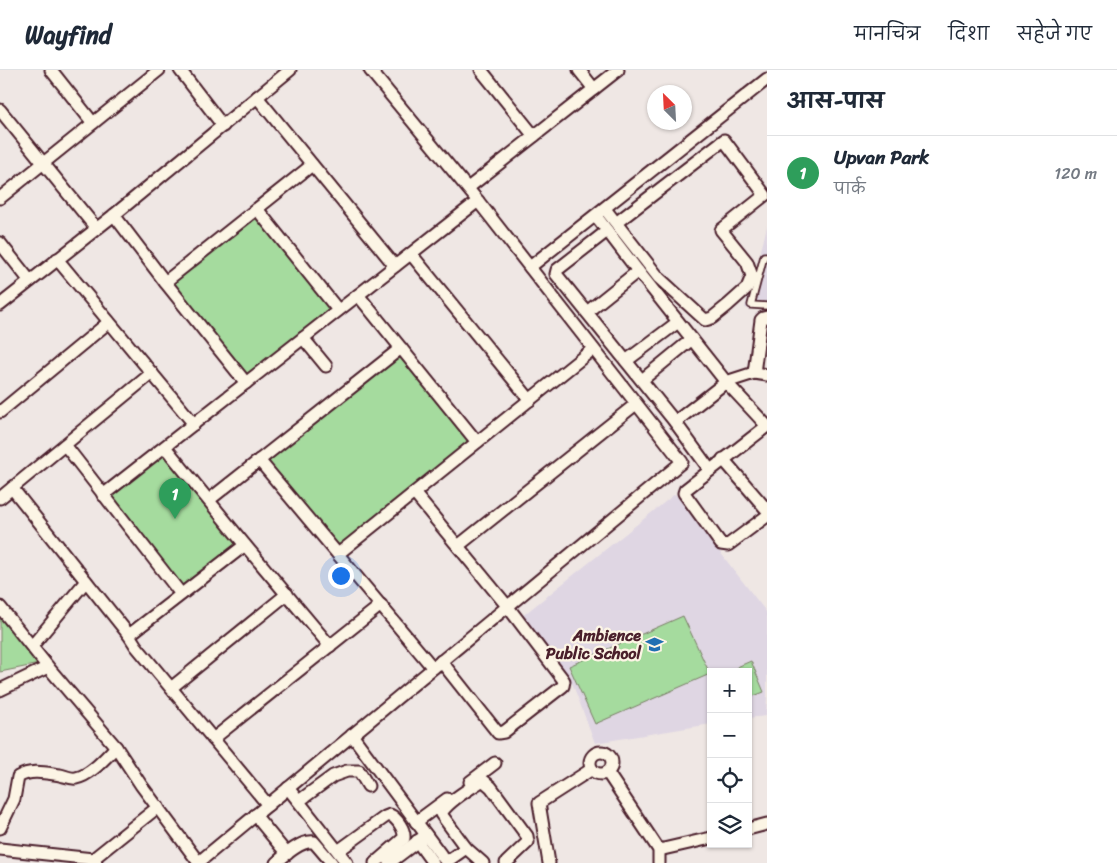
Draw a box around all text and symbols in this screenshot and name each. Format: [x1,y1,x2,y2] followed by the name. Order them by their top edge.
[25,14,111,56] text: Wayfind
[854,18,920,50] text: मानचित्र
[948,18,989,50] text: दिशा
[1017,18,1092,50] text: सहेजे गए
[787,82,884,120] text: आस-पास
[647,85,692,130] north arrow
[834,141,929,174] text: Upvan Park
[800,159,806,188] text: 1
[1054,159,1097,188] text: 120 m
[834,174,865,203] text: पार्क
[159,478,191,519] pin: 1
[328,563,354,589] your location
[546,621,642,668] place label: Ambience Public School
[645,634,665,654] school or university icon: Ambience Public School
[707,668,752,848] map controls
[707,668,752,713] button: +
[707,713,752,758] button: −
[707,758,752,803] button: locate
[707,803,752,848] button: layers

